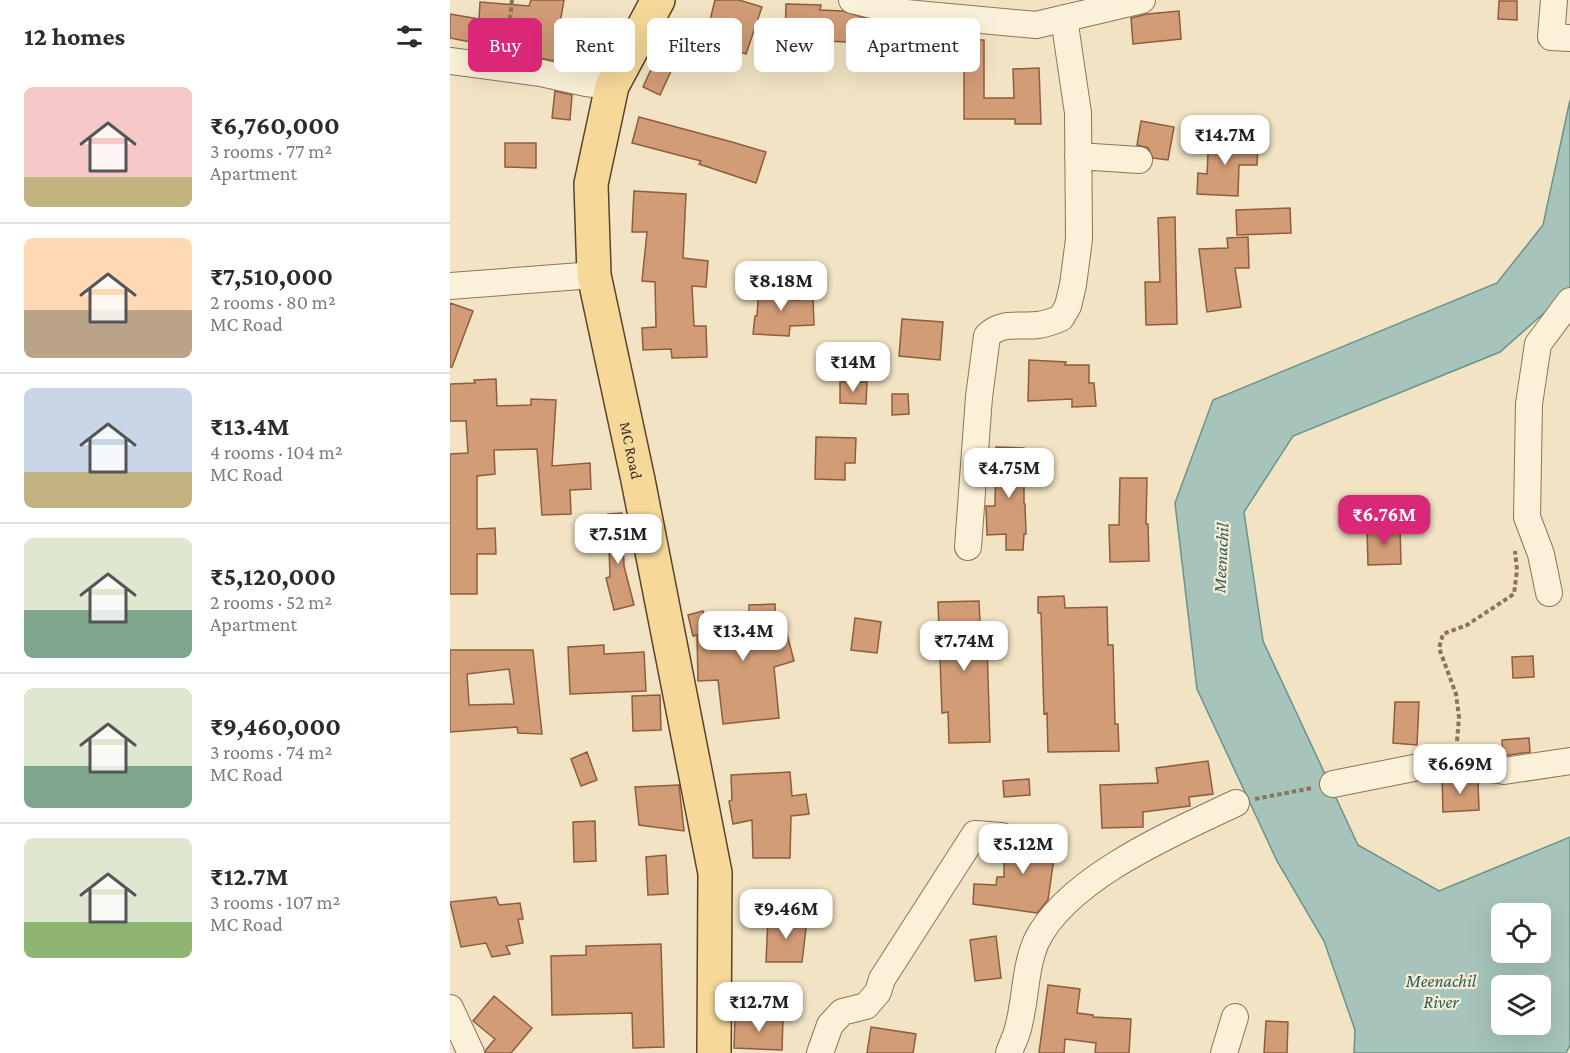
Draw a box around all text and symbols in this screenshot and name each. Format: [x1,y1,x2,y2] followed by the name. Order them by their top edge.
[468,18,542,72] chip: Buy
[554,18,635,72] chip: Rent
[647,18,742,72] chip: Filters
[754,18,834,72] chip: New
[846,18,980,72] chip: Apartment
[393,20,426,53] icon: filters
[24,22,125,51] text: 12 homes
[72,111,144,183] icon: home
[210,111,340,140] text: ₹6,760,000
[1176,115,1274,166] pin: ₹14.7M
[1195,123,1255,145] text: ₹14.7M
[210,140,332,162] text: 3 rooms · 77 m²
[210,162,297,184] text: Apartment
[732,261,830,312] pin: ₹8.18M
[72,262,144,334] icon: home
[210,262,333,291] text: ₹7,510,000
[749,269,813,291] text: ₹8.18M
[210,291,336,313] text: 2 rooms · 80 m²
[210,313,283,335] text: MC Road
[817,342,889,393] pin: ₹14M
[830,350,876,372] text: ₹14M
[72,412,144,484] icon: home
[210,412,289,441] text: ₹13.4M
[617,420,646,481] street label: MC Road
[210,441,343,463] text: 4 rooms · 104 m²
[960,448,1058,499] pin: ₹4.75M
[978,456,1040,478] text: ₹4.75M
[210,463,283,485] text: MC Road
[1335,495,1433,546] pin: ₹6.76M
[1352,503,1416,525] text: ₹6.76M
[569,514,667,565] pin: ₹7.51M
[589,522,647,544] text: ₹7.51M
[1209,522,1233,595] water label: Meenachil
[72,562,144,634] icon: home
[210,562,336,591] text: ₹5,120,000
[210,591,332,613] text: 2 rooms · 52 m²
[694,611,792,662] pin: ₹13.4M
[210,613,297,635] text: Apartment
[712,619,774,641] text: ₹13.4M
[915,621,1013,672] pin: ₹7.74M
[934,629,994,651] text: ₹7.74M
[72,712,144,784] icon: home
[210,712,341,741] text: ₹9,460,000
[210,741,332,763] text: 3 rooms · 74 m²
[1411,744,1509,795] pin: ₹6.69M
[1428,752,1493,774] text: ₹6.69M
[210,763,283,785] text: MC Road
[974,824,1072,875] pin: ₹5.12M
[993,832,1053,854] text: ₹5.12M
[72,862,144,934] icon: home
[210,862,288,891] text: ₹12.7M
[737,889,835,940] pin: ₹9.46M
[210,891,340,913] text: 3 rooms · 107 m²
[754,897,818,919] text: ₹9.46M
[1491,903,1551,1035] map controls
[1491,903,1551,963] button: locate
[210,913,283,935] text: MC Road
[1405,971,1477,1012] water label: Meenachil River
[1491,975,1551,1035] button: layers
[710,982,808,1033] pin: ₹12.7M
[729,990,789,1012] text: ₹12.7M

